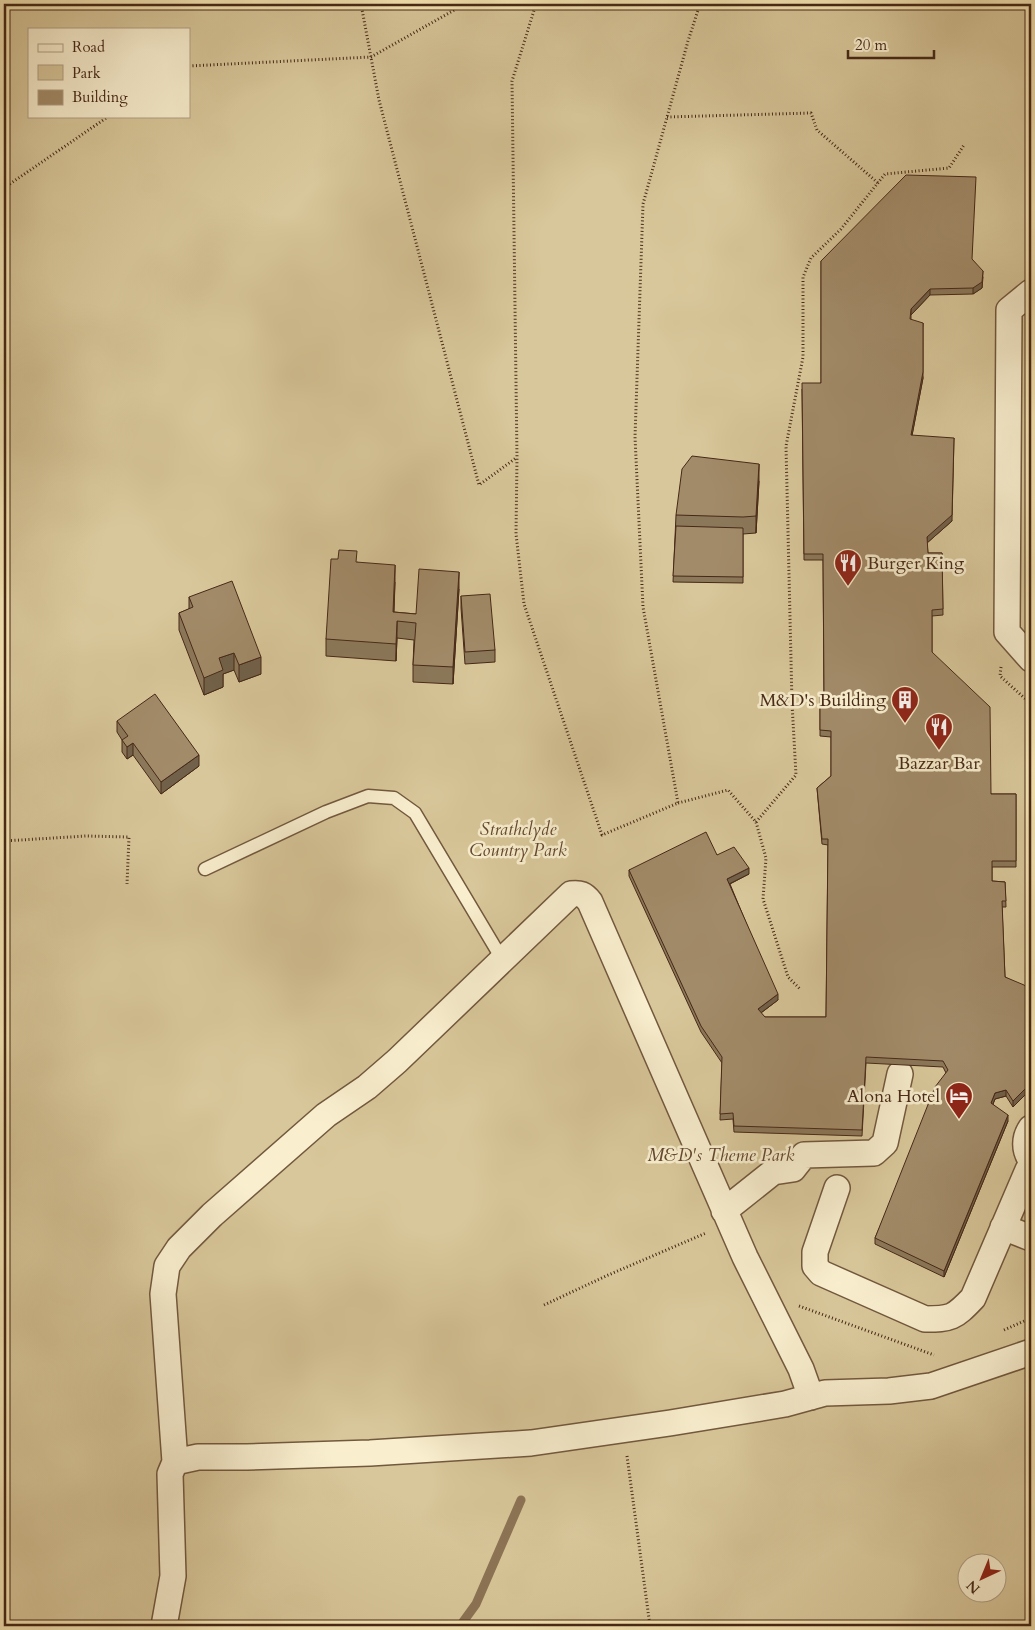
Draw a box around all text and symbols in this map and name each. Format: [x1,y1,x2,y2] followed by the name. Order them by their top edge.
[28,28,190,118] legend
[848,28,934,60] scale bar
[855,35,887,55] text: 20 m
[72,37,105,57] text: Road
[72,63,101,83] text: Park
[72,87,128,107] text: Building
[833,548,863,587] restaurant icon: Burger King
[867,551,965,576] place label: Burger King
[890,685,920,724] building icon: M&D's Building
[759,688,887,713] place label: M&D's Building
[924,712,954,751] restaurant icon: Bazzar Bar
[898,751,980,776] place label: Bazzar Bar
[469,817,567,863] park label: Strathclyde Country Park
[944,1081,974,1120] hotel icon: Alona Hotel
[847,1084,940,1109] place label: Alona Hotel
[648,1143,794,1168] park label: M&D's Theme Park
[958,1552,1008,1602] north arrow
[962,1576,984,1598] text: N

